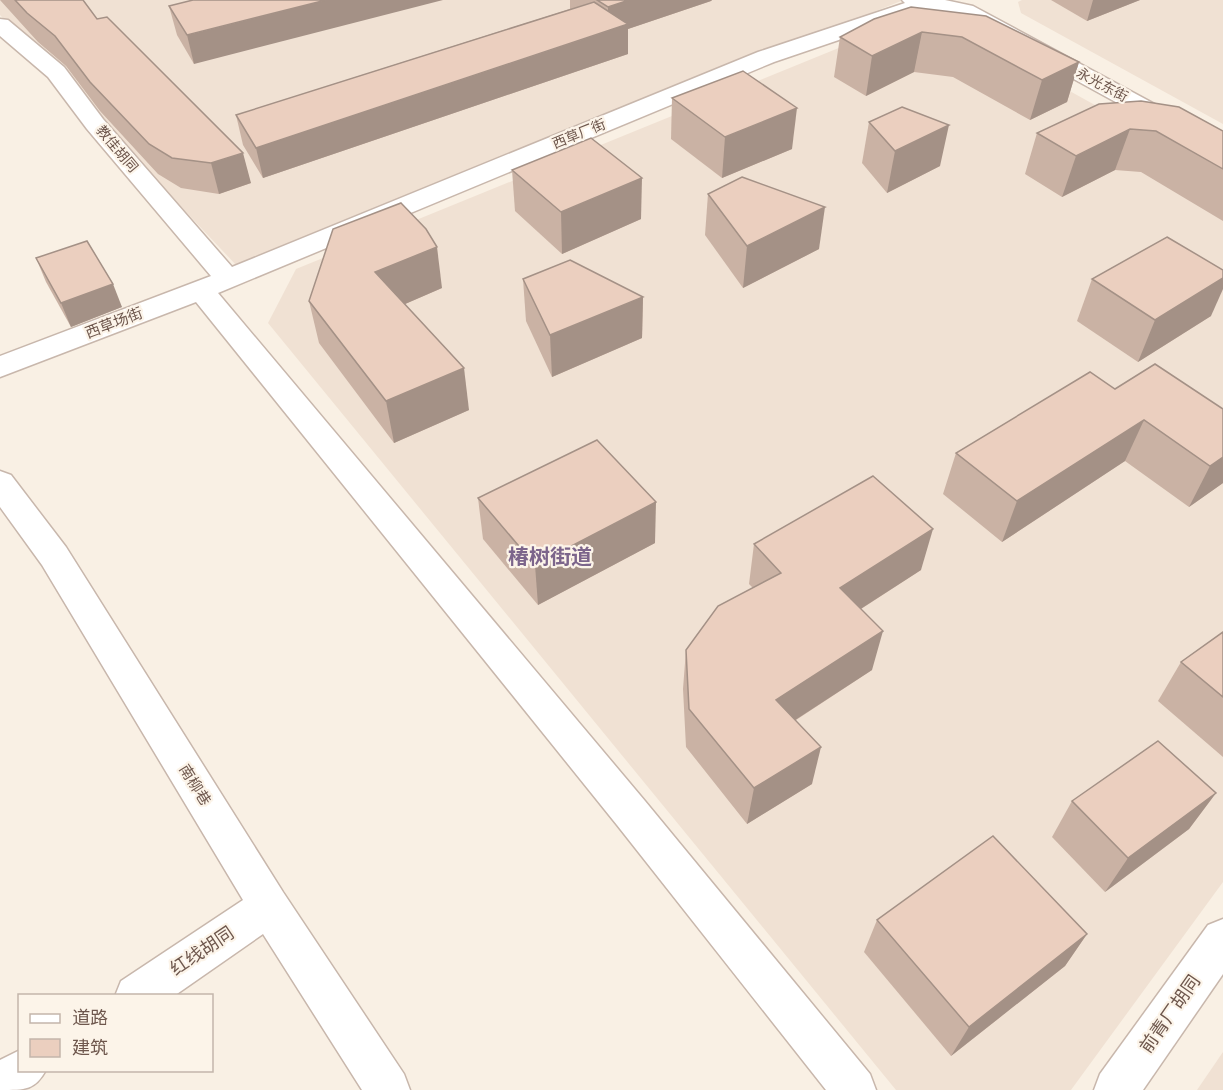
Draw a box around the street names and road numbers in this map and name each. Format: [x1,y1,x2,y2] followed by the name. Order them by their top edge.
[1073,64,1131,106] street label: 永光东街
[550,116,608,152] street label: 西草厂街
[92,122,142,176] street label: 教佳胡同
[83,304,145,342] street label: 西草场街
[175,761,215,809] street label: 南柳巷
[166,922,238,980] street label: 红线胡同
[1135,971,1205,1057] street label: 前青厂胡同

